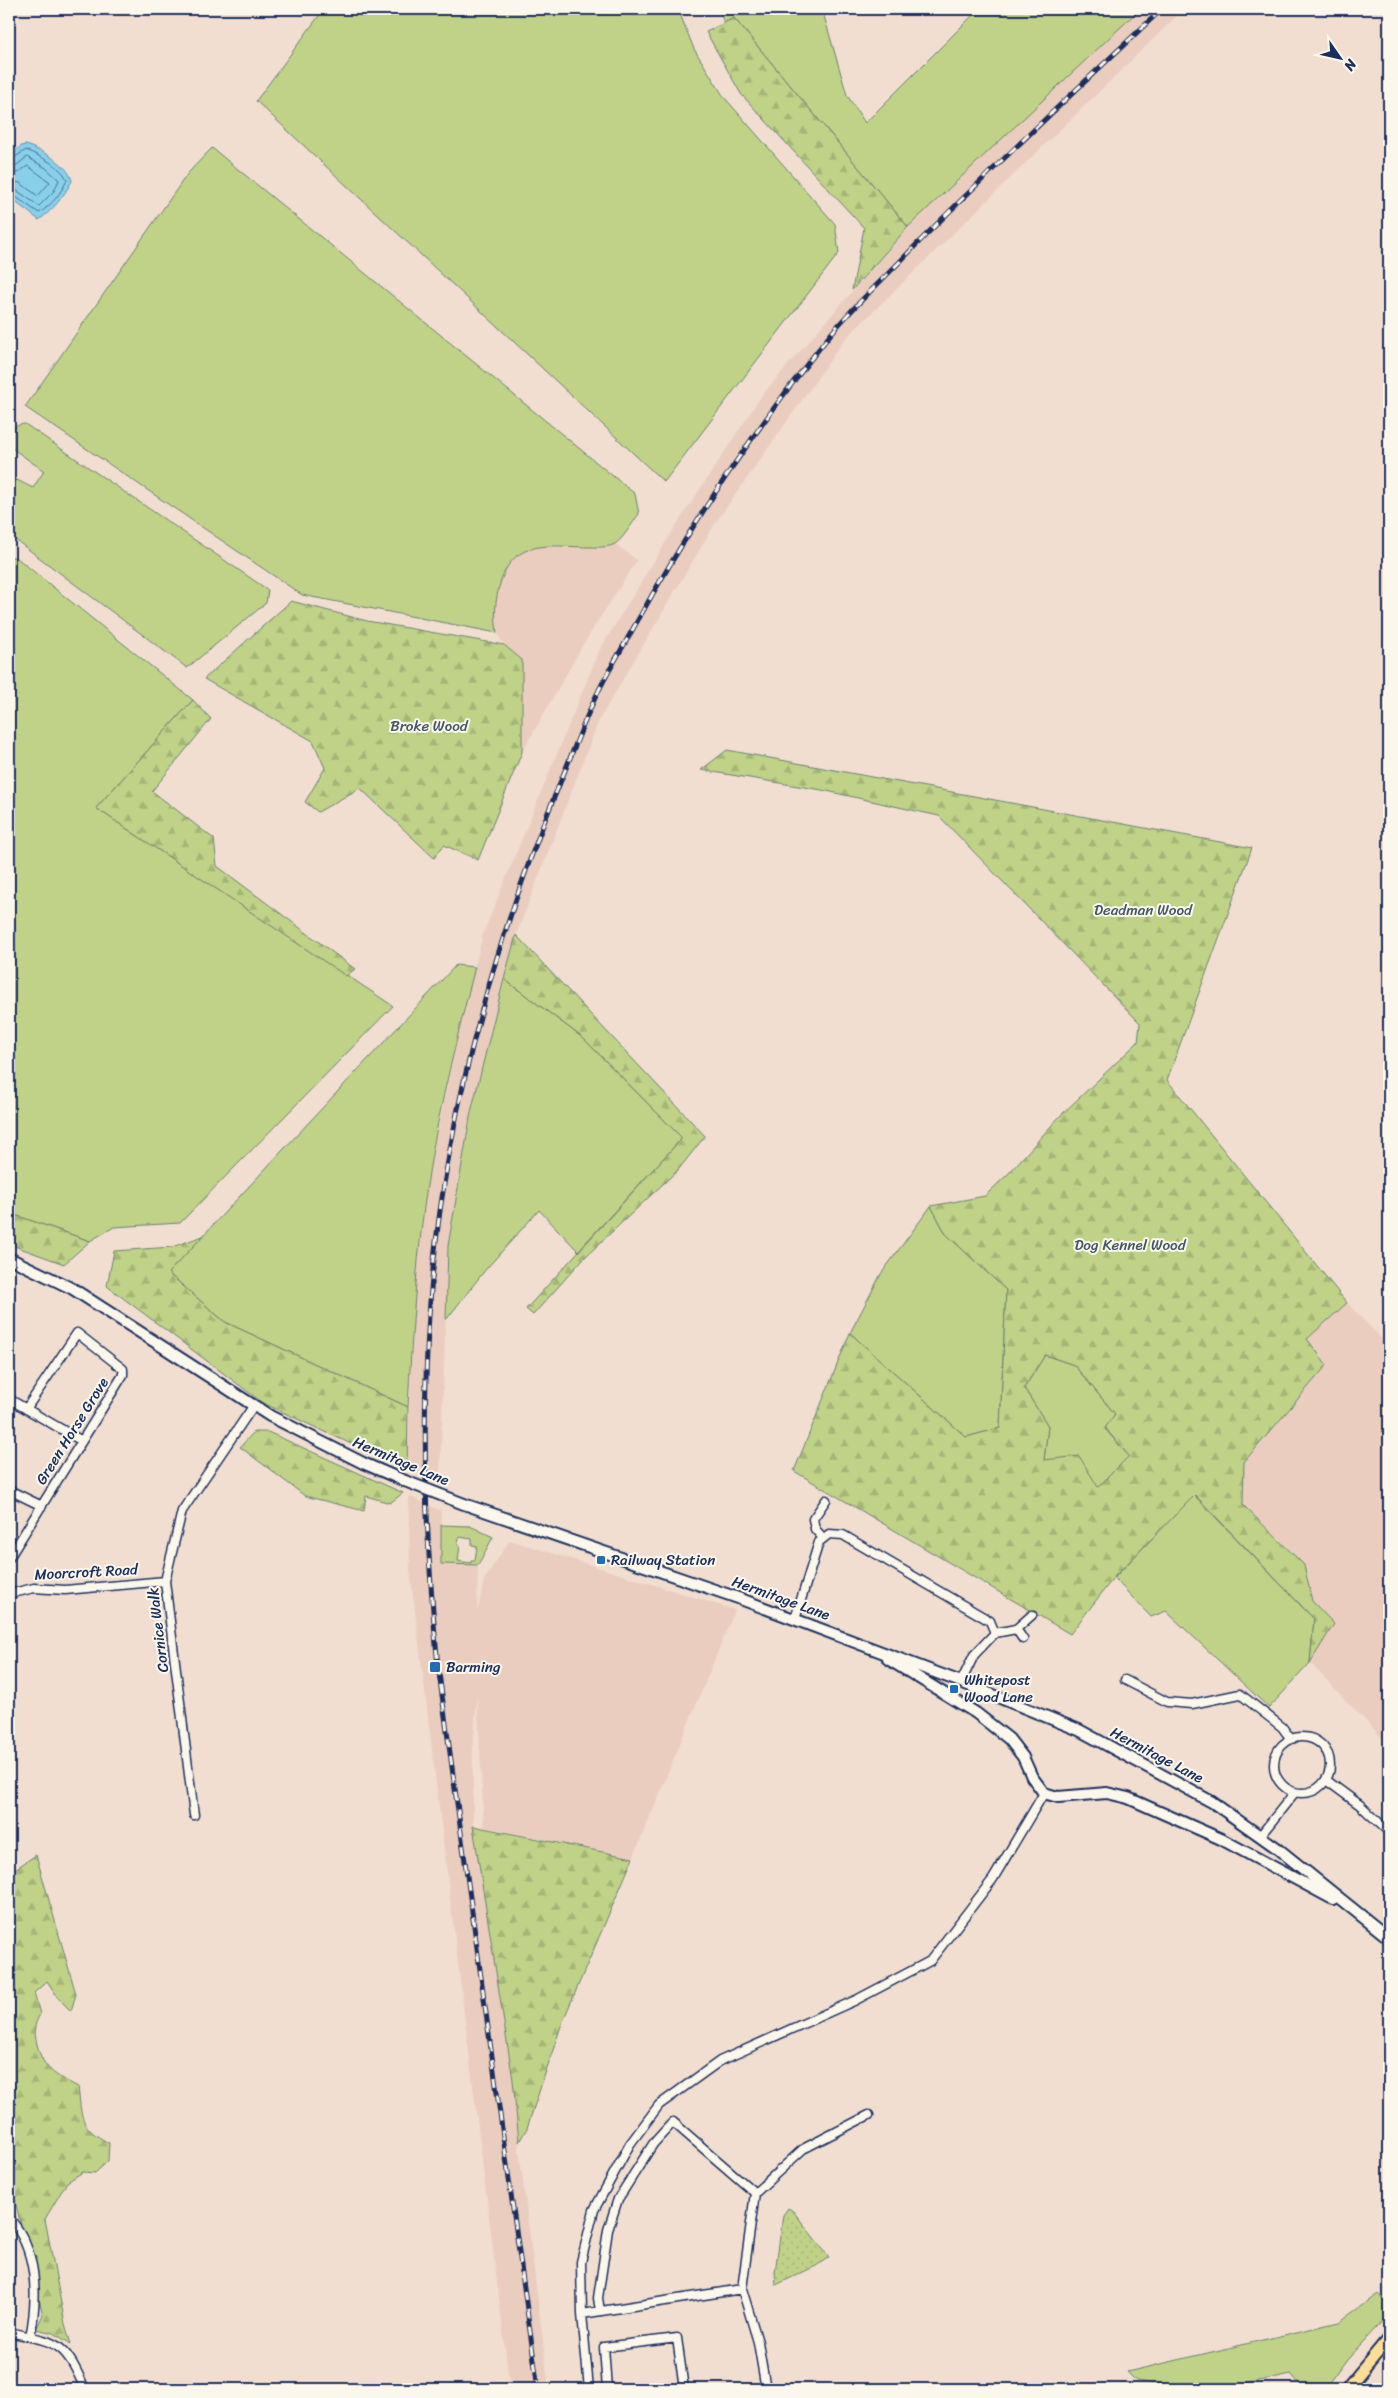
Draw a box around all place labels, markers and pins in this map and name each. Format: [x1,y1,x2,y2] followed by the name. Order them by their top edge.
[611,1547,715,1573] place label: Railway Station
[595,1554,607,1566] marker: Railway Station
[446,1654,501,1680] place label: Barming
[428,1660,442,1674] marker: Barming
[964,1667,1033,1710] place label: Whitepost Wood Lane
[948,1683,960,1695] marker: Whitepost Wood Lane

